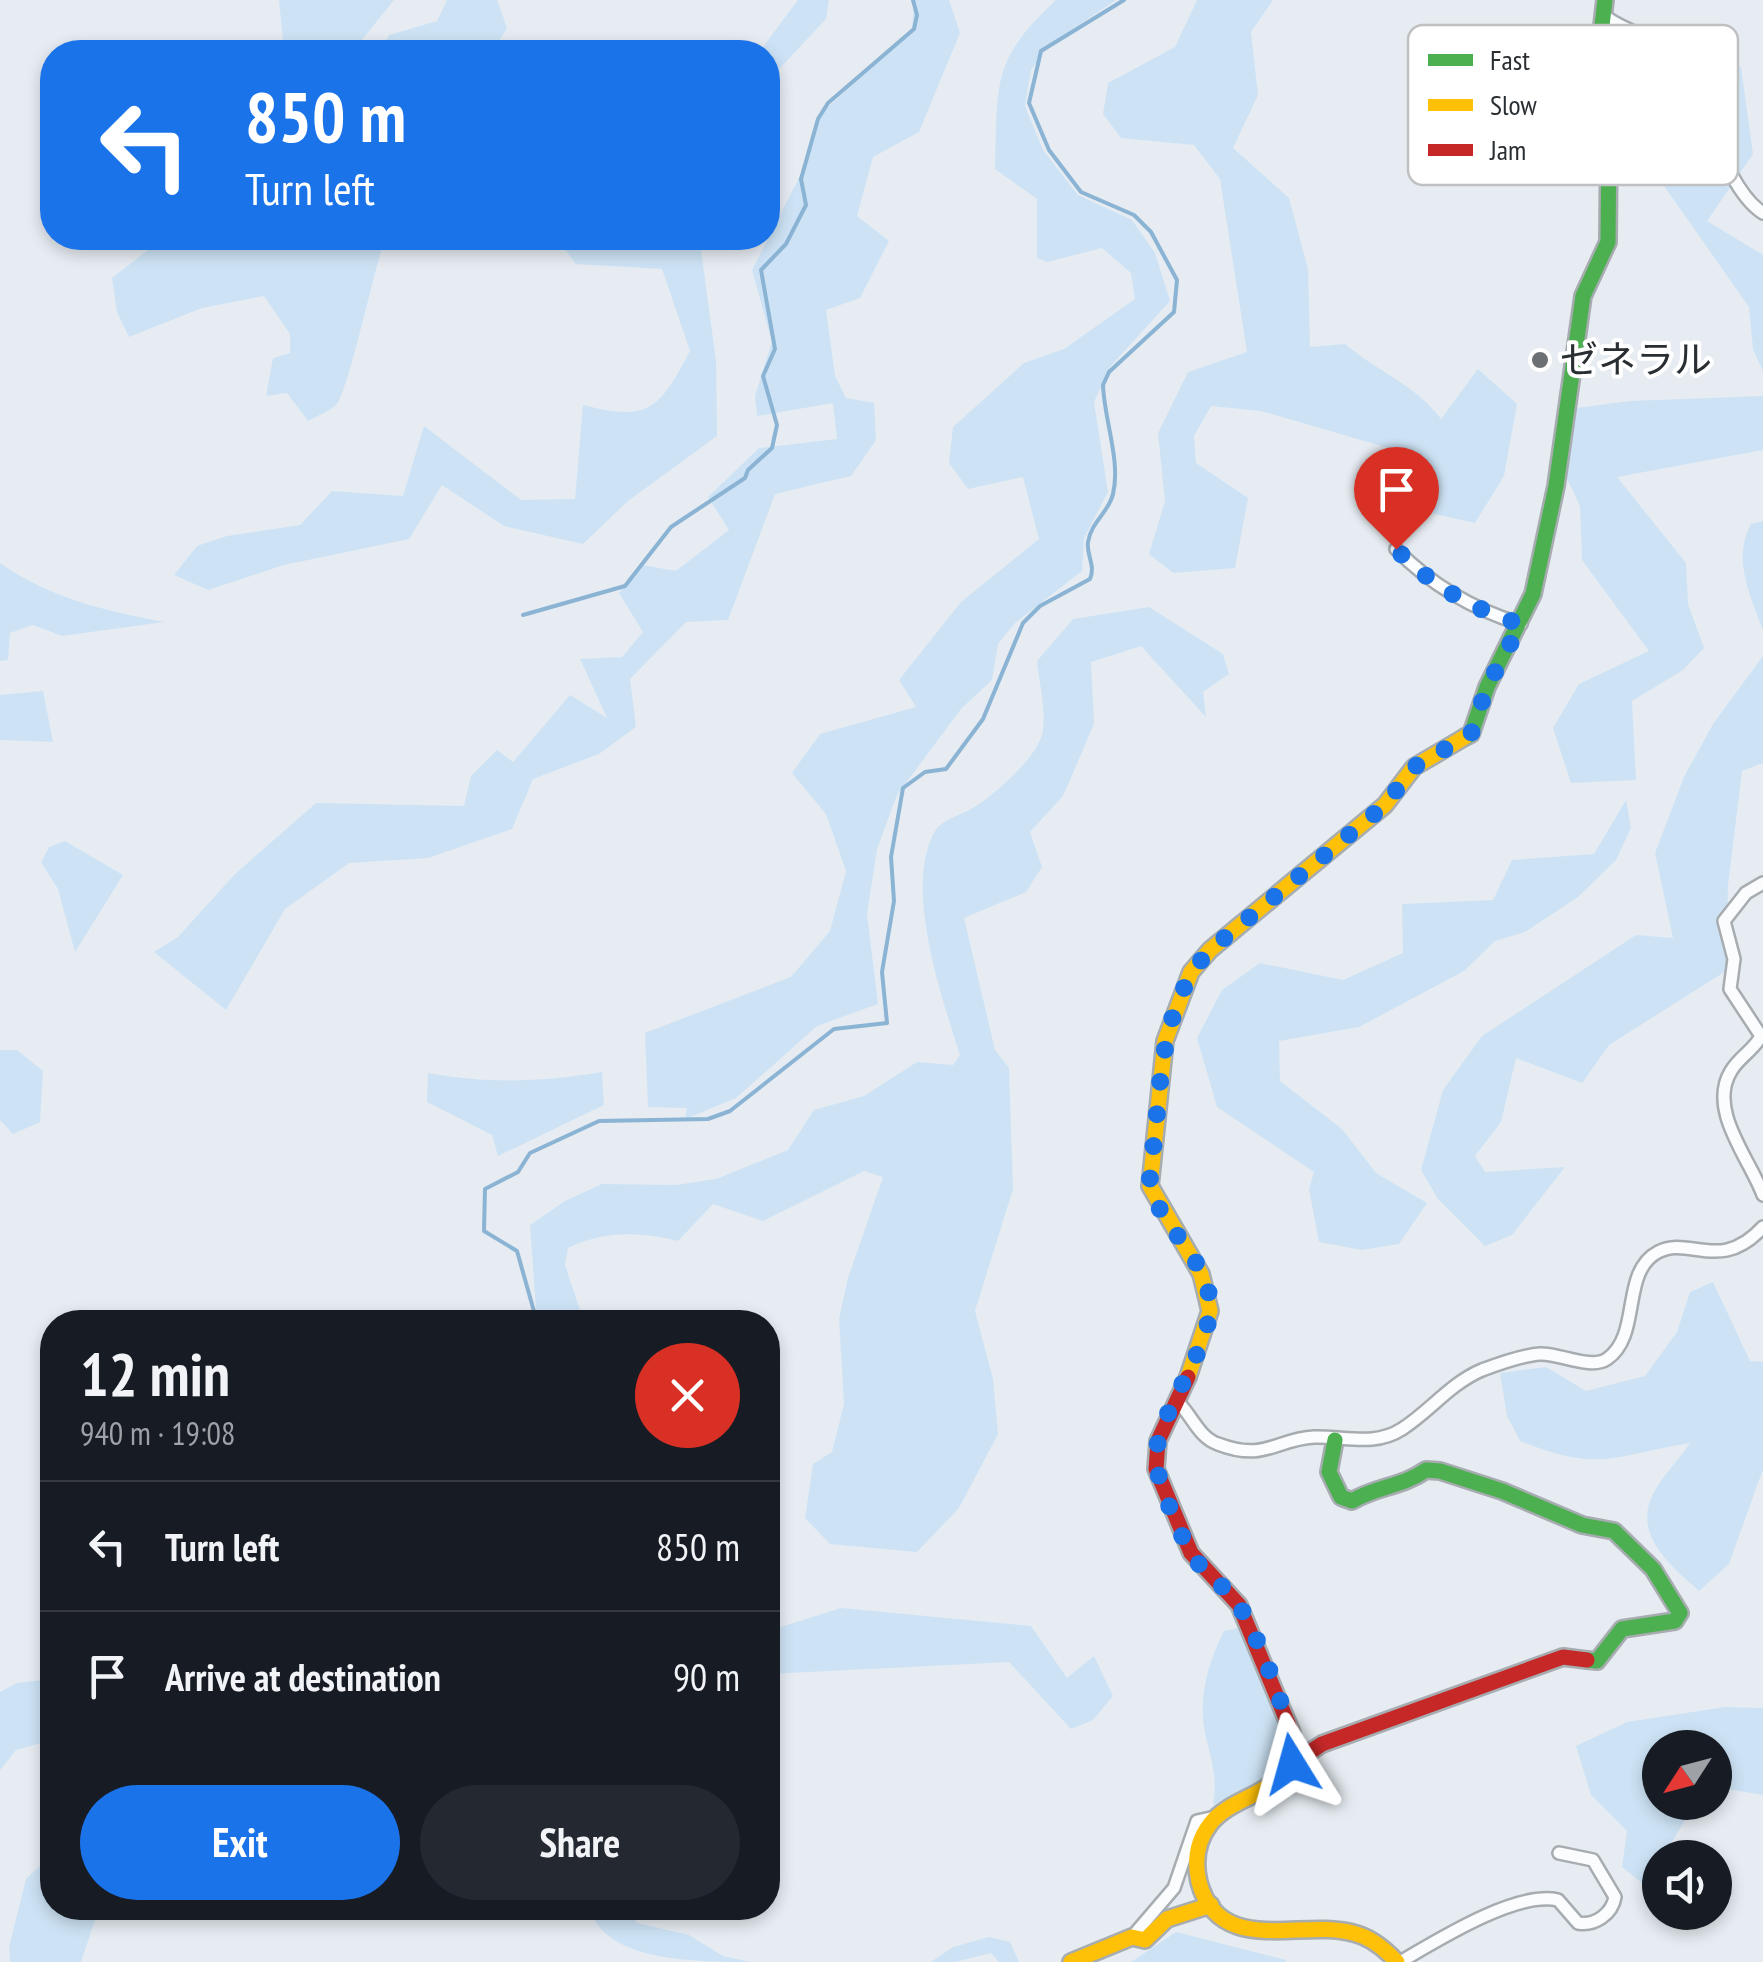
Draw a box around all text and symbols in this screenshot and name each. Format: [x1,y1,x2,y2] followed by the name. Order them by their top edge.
[1408,25,1738,185] legend
[1490,41,1530,78] text: Fast
[245,71,406,161] text: 850 m
[80,80,210,210] icon: left
[1490,86,1537,123] text: Slow
[1489,131,1526,168] text: Jam
[245,159,375,217] text: Turn left
[1560,334,1712,383] place label: ゼネラル
[1529,349,1551,371] marker: ゼネラル
[1354,447,1439,550] pin
[1369,462,1424,517] icon: arrive
[80,1335,230,1413] text: 12 min
[635,1343,740,1448] button: close
[80,1412,235,1454] text: 940 m · 19:08
[80,1519,135,1574] icon: left
[165,1522,279,1571] text: Turn left
[656,1522,740,1571] text: 850 m
[80,1649,135,1704] icon: arrive
[165,1652,441,1701] text: Arrive at destination
[673,1652,740,1701] text: 90 m
[1240,1712,1344,1816] position arrow
[1642,1730,1732,1820] north arrow
[1642,1730,1732,1930] map controls
[80,1785,400,1900] button: Exit
[420,1785,740,1900] button: Share
[1642,1840,1732,1930] button: sound

